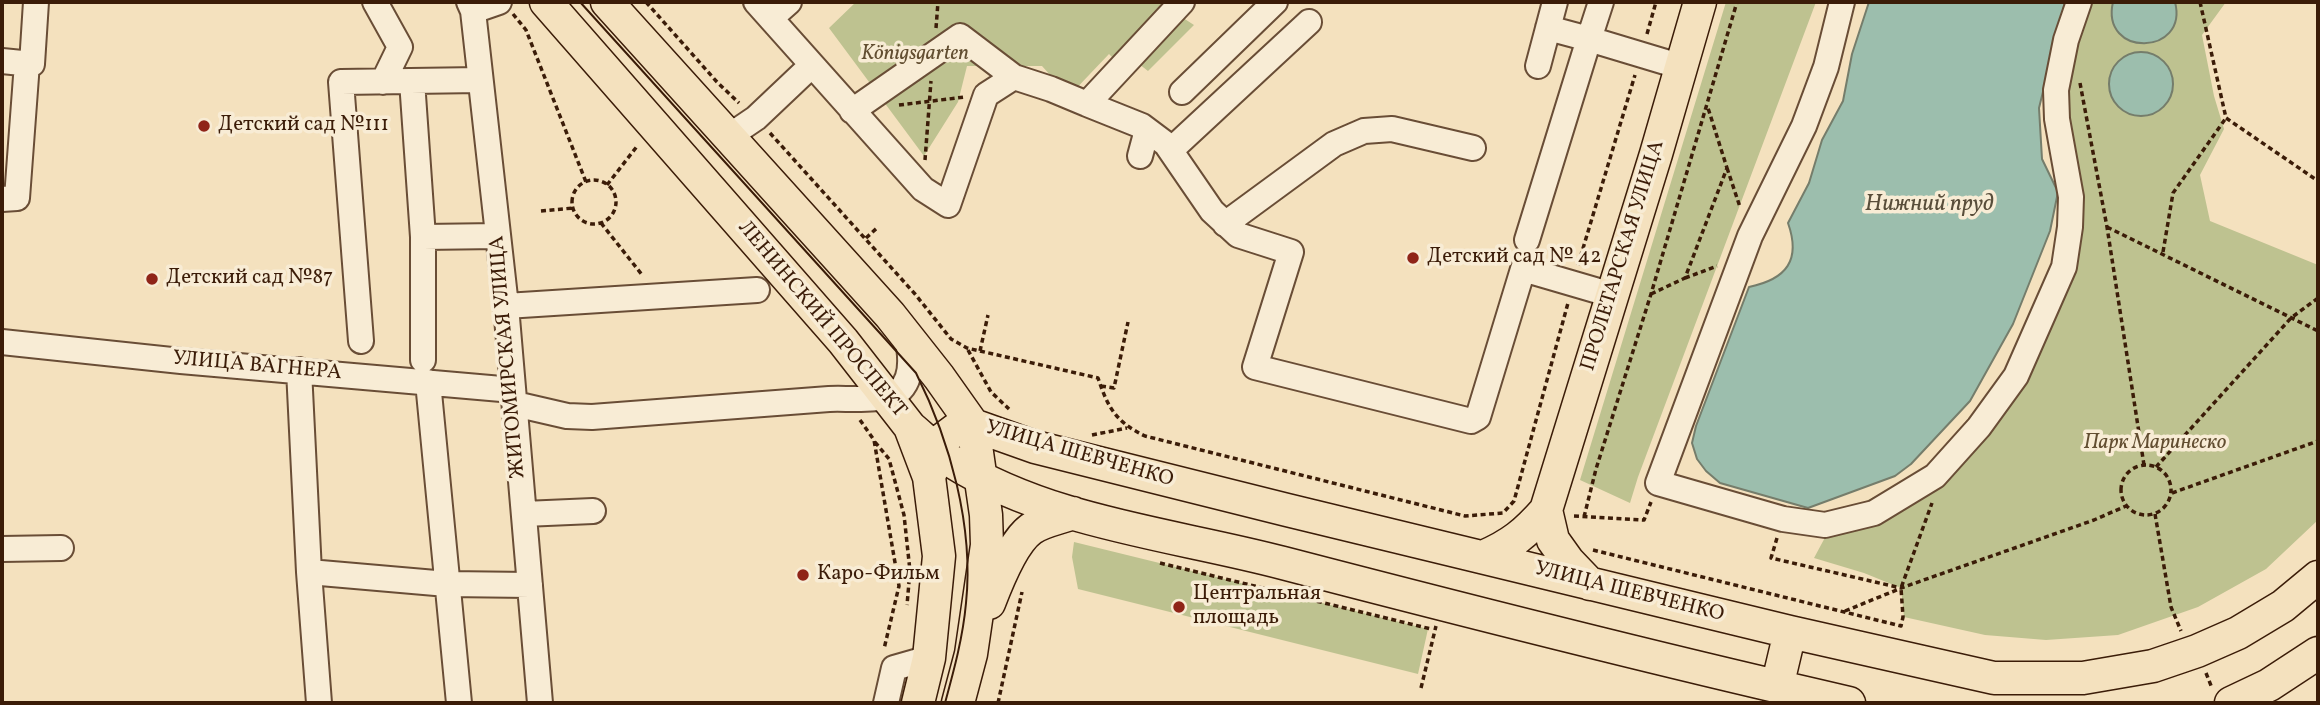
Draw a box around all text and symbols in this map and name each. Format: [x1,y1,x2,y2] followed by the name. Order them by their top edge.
[861,42,969,68] park label: Königsgarten
[218,113,389,139] place label: Детский сад №111
[196,118,212,134] marker: Детский сад №111
[1577,138,1671,374] street label: ПРОЛЕТАРСКАЯ УЛИЦА
[1865,192,1993,220] water label: Нижний пруд
[731,216,911,424] street label: ЛЕНИНСКИЙ ПРОСПЕКТ
[486,234,532,480] street label: ЖИТОМИРСКАЯ УЛИЦА
[1427,245,1601,271] place label: Детский сад № 42
[1405,250,1421,266] marker: Детский сад № 42
[166,266,333,292] place label: Детский сад №87
[144,271,160,287] marker: Детский сад №87
[171,347,343,387] street label: УЛИЦА ВАГНЕРА
[982,416,1176,494] street label: УЛИЦА ШЕВЧЕНКО
[2084,431,2226,457] park label: Парк Маринеско
[1532,557,1726,629] street label: УЛИЦА ШЕВЧЕНКО
[817,562,940,588] place label: Каро-Фильм
[795,567,811,583] marker: Каро-Фильм
[1193,582,1321,632] place label: Центральная площадь
[1171,599,1187,615] marker: Центральная площадь

